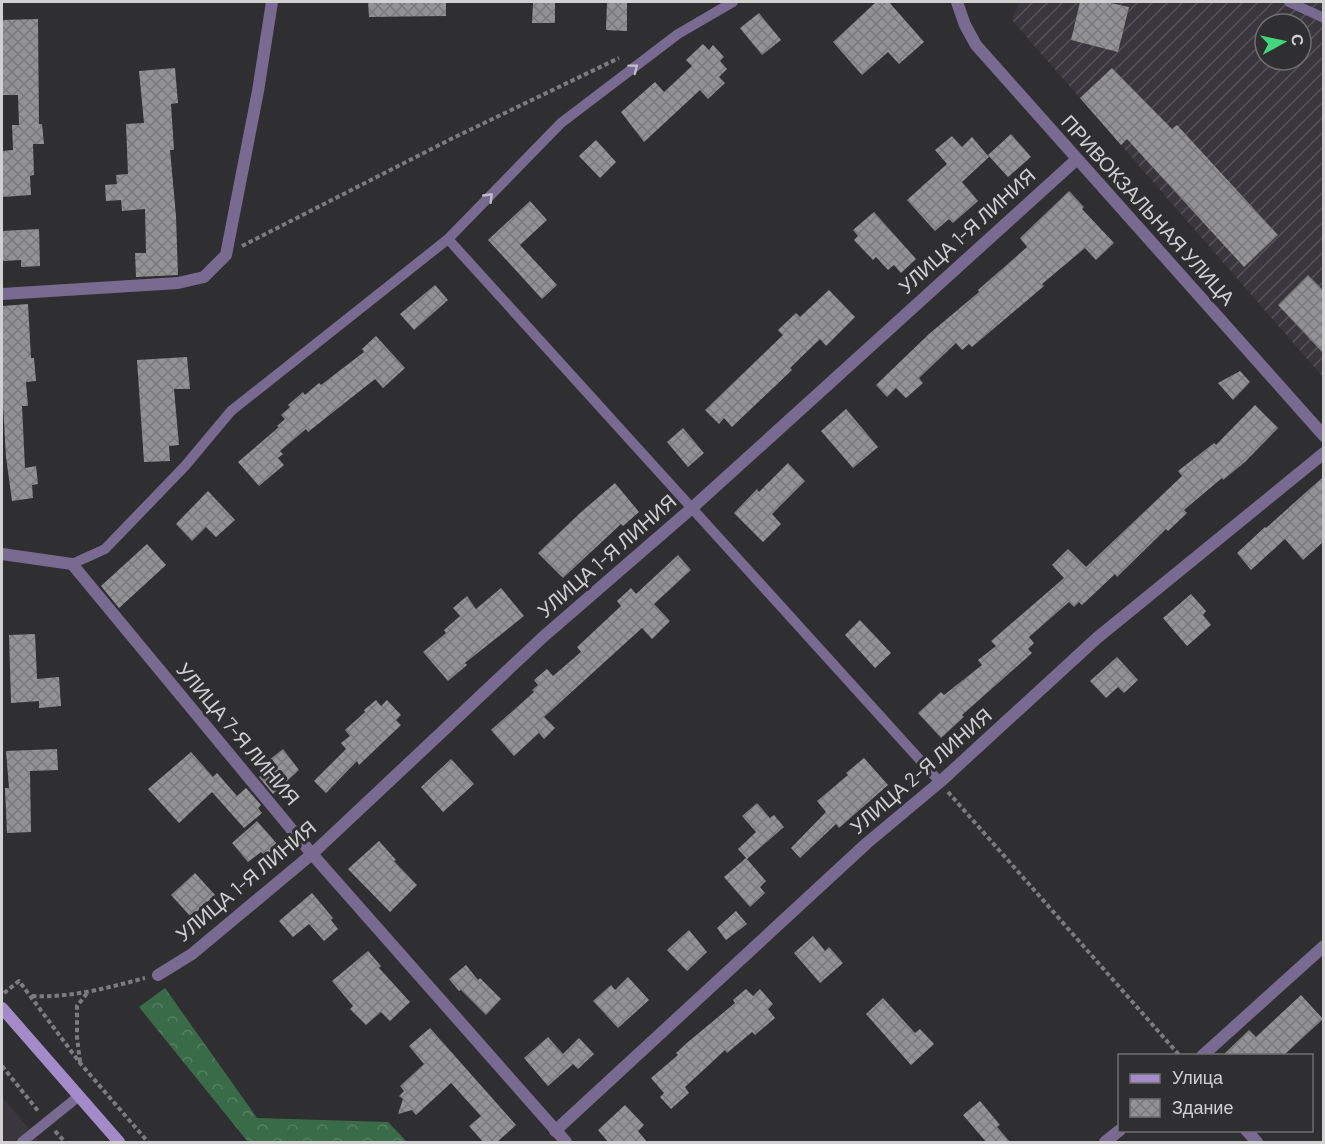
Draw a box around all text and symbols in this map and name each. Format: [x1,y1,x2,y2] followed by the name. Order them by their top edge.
[1253,12,1313,72] north arrow
[1288,33,1309,47] text: С
[627,64,638,75] one-way arrow
[1057,109,1241,310] street label: ПРИВОКЗАЛЬНАЯ УЛИЦА
[893,163,1040,298] street label: УЛИЦА 1-Я ЛИНИЯ
[482,194,493,204] one-way arrow
[532,489,681,622] street label: УЛИЦА 1-Я ЛИНИЯ
[172,657,305,809] street label: УЛИЦА 7-Я ЛИНИЯ
[845,702,996,838] street label: УЛИЦА 2-Я ЛИНИЯ
[170,815,320,946] street label: УЛИЦА 1-Я ЛИНИЯ
[1118,1054,1313,1132] legend
[1172,1066,1224,1088] text: Улица
[1172,1096,1233,1118] text: Здание

